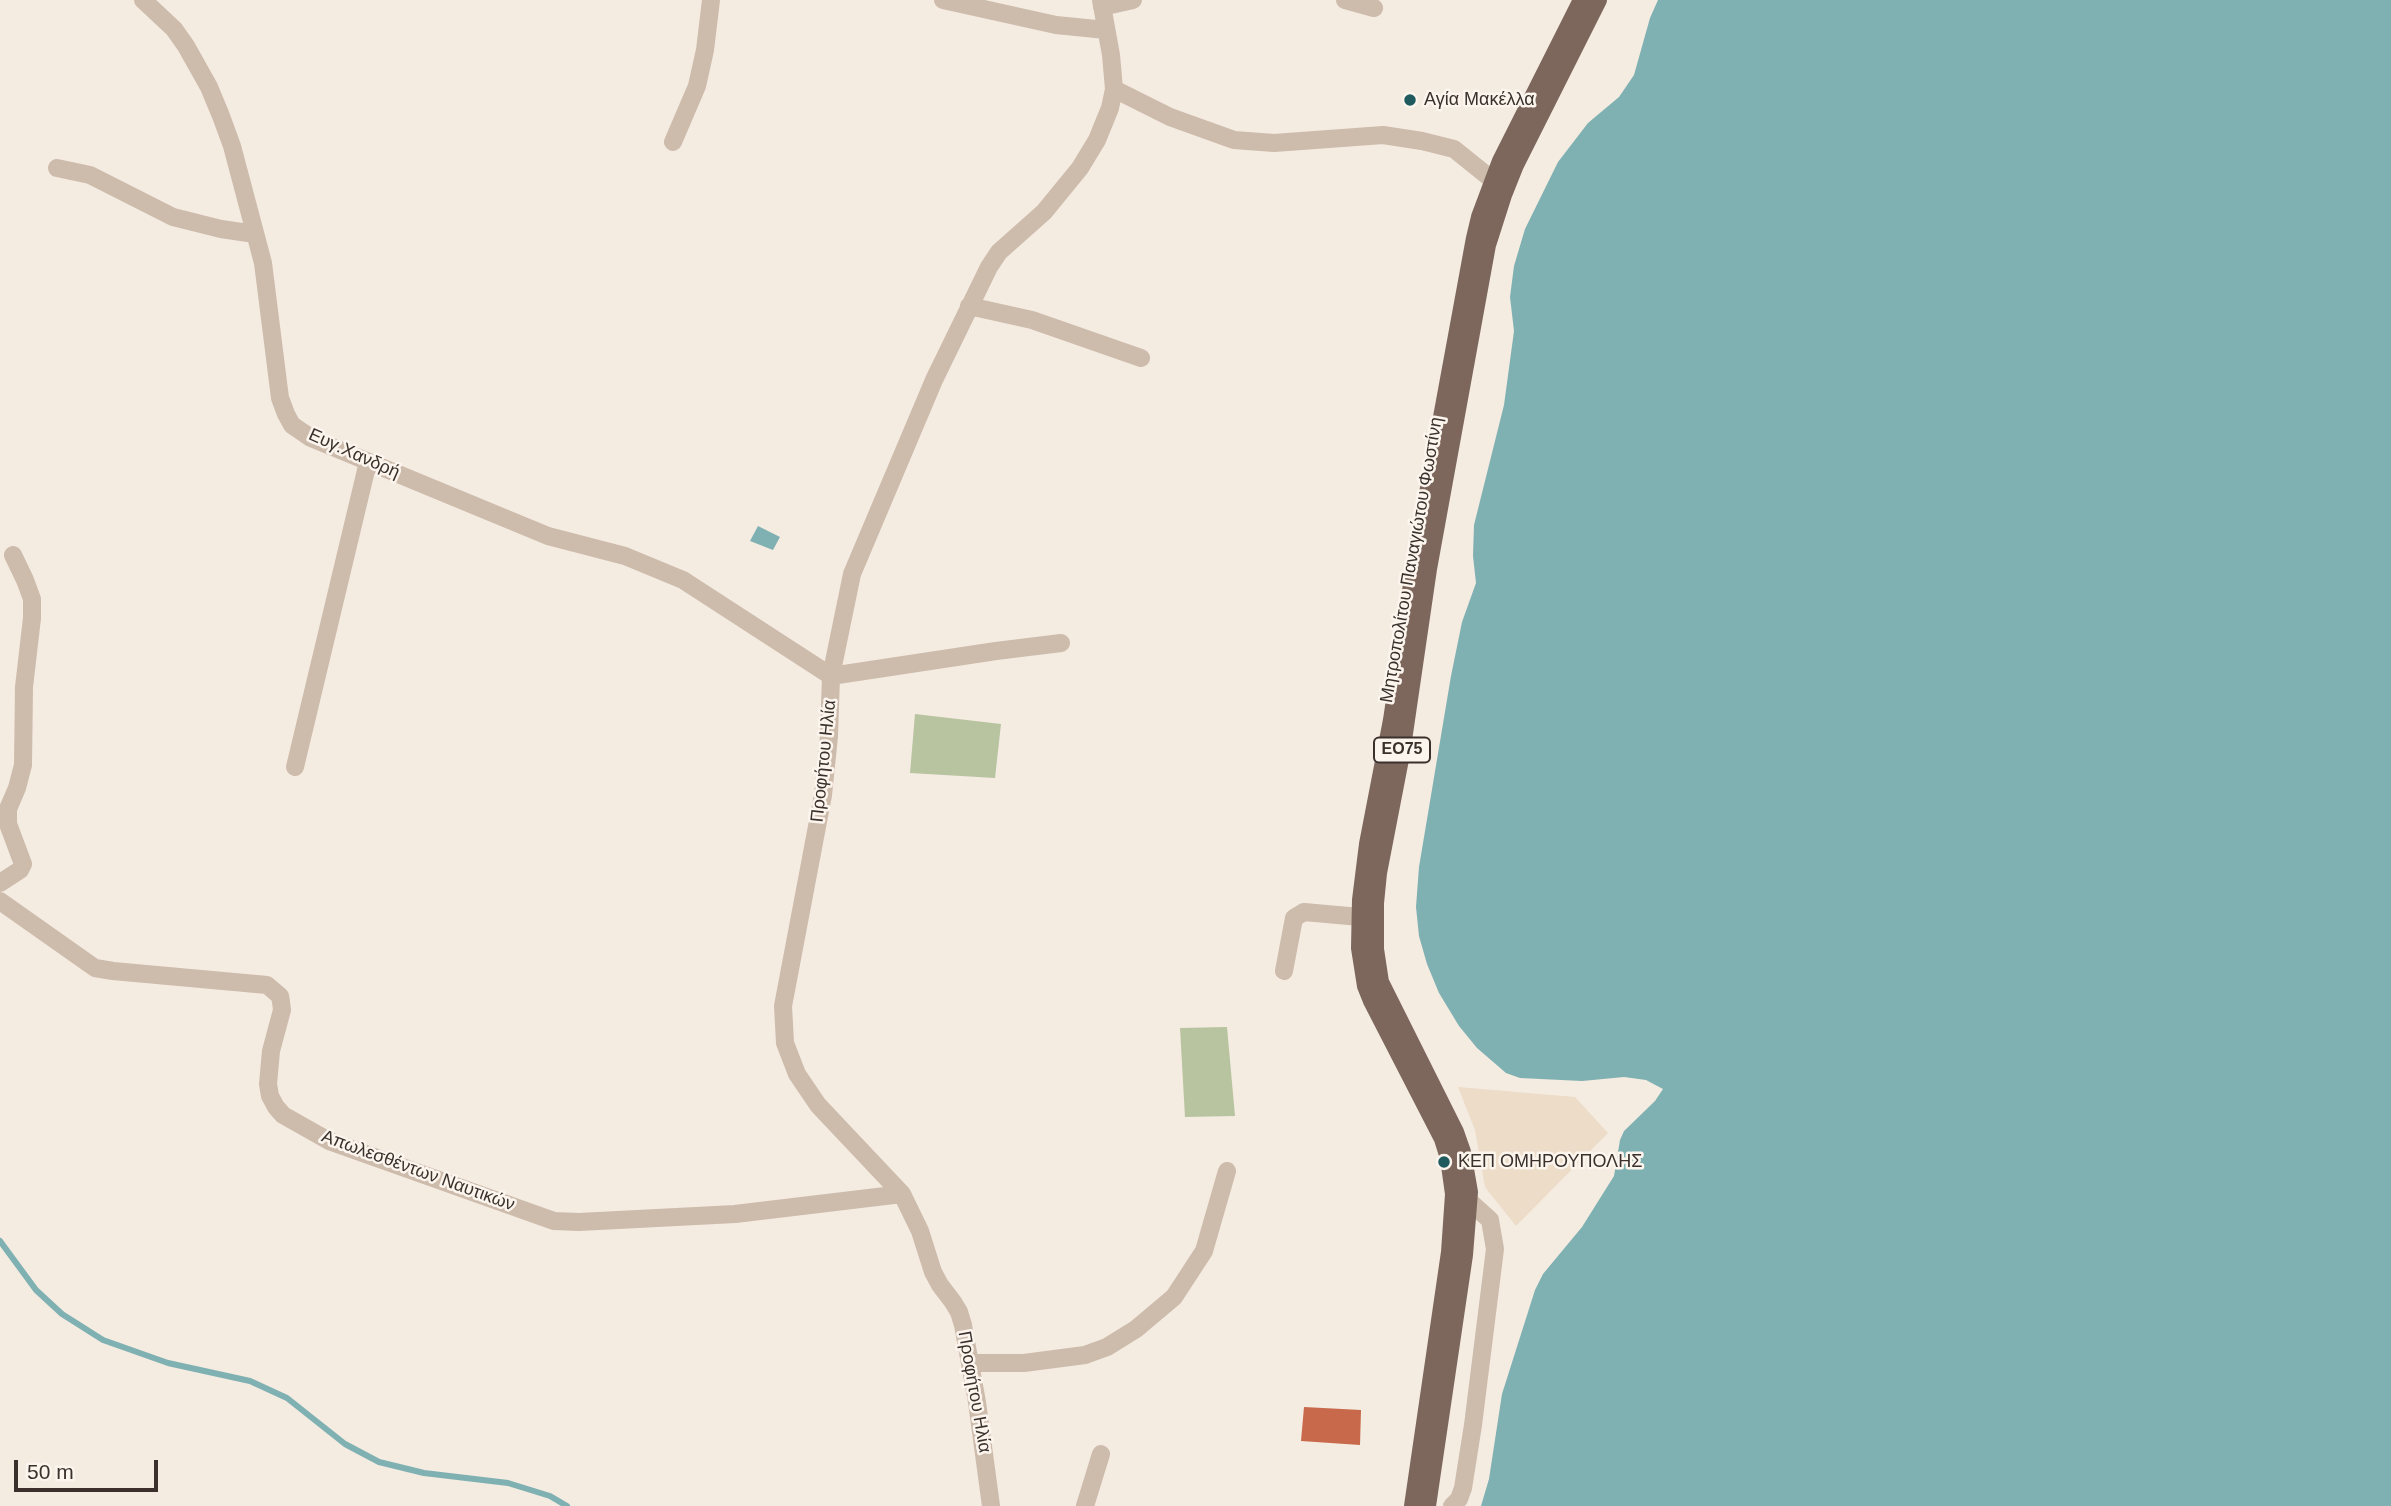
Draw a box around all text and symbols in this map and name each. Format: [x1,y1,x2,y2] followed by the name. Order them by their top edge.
[1424,89,1535,111] place label: Αγία Μακέλλα
[1402,92,1418,108] marker: Αγία Μακέλλα
[1376,416,1448,704] street label: Μητροπολίτου Παναγιώτου Φωστίνη
[305,424,403,484] street label: Ευγ.Χανδρή
[807,699,841,823] street label: Προφήτου Ηλία
[1374,737,1430,762] road number: ΕΟ75
[318,1126,518,1216] street label: Απωλεσθέντων Ναυτικών
[1458,1151,1642,1173] place label: ΚΕΠ ΟΜΗΡΟΥΠΟΛΗΣ
[1436,1154,1452,1170] marker: ΚΕΠ ΟΜΗΡΟΥΠΟΛΗΣ
[953,1330,995,1454] street label: Προφήτου Ηλία
[18,1446,161,1490] scale bar
[27,1460,74,1483] text: 50 m

